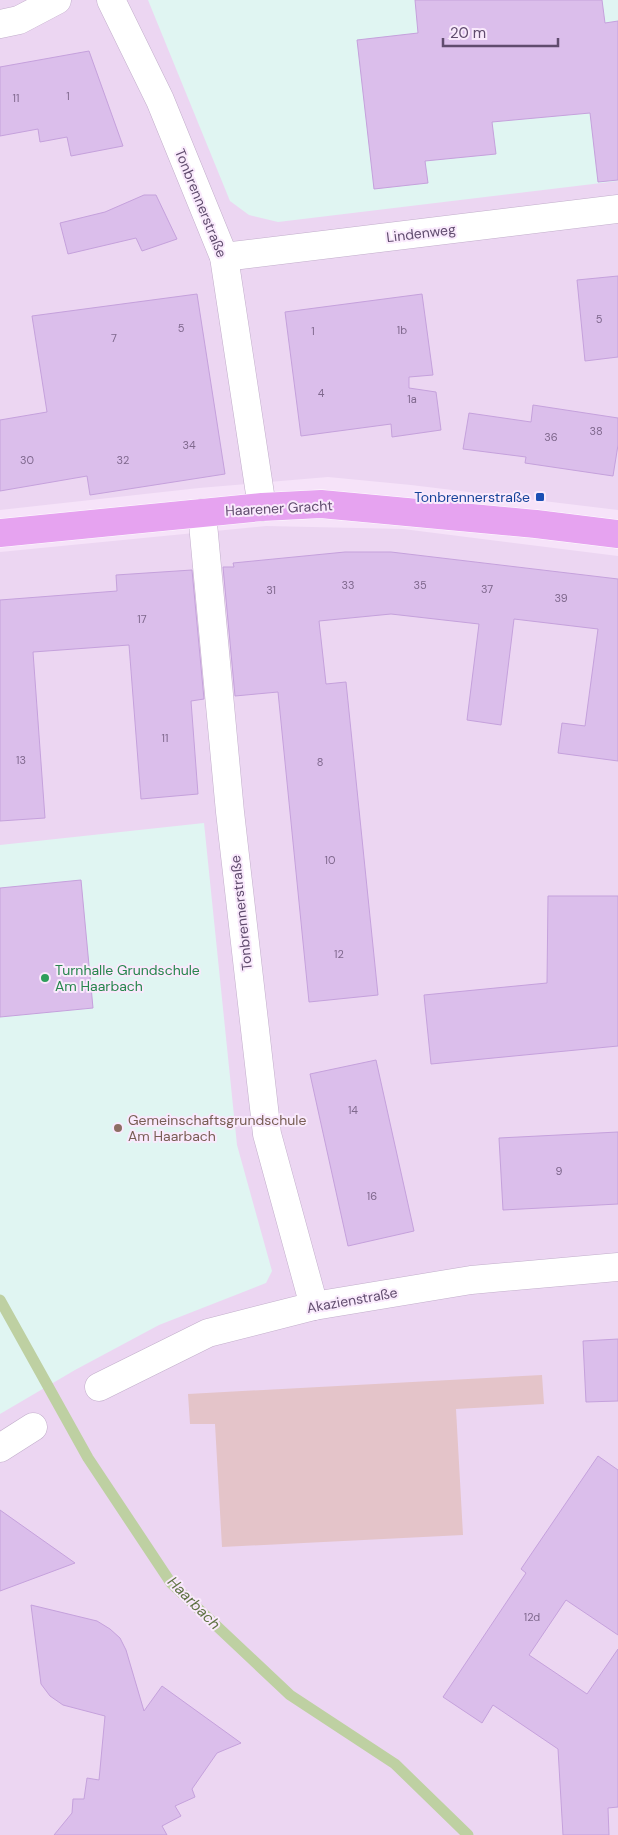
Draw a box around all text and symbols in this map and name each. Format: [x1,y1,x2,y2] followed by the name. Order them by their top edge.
[443,15,558,47] scale bar
[450,23,486,43] text: 20 m
[66,89,70,103] house number: 1
[13,91,19,105] house number: 11
[171,146,231,260] street label: Tonbrennerstraße
[385,220,457,246] street label: Lindenweg
[596,312,603,326] house number: 5
[178,321,185,335] house number: 5
[397,323,407,337] house number: 1b
[311,324,315,338] house number: 1
[111,331,117,345] house number: 7
[318,386,325,400] house number: 4
[407,392,417,406] house number: 1a
[589,424,603,438] house number: 38
[544,430,558,444] house number: 36
[182,438,196,452] house number: 34
[20,453,34,467] house number: 30
[117,453,129,467] house number: 32
[414,488,530,506] place label: Tonbrennerstraße
[534,491,546,503] marker: Tonbrennerstraße
[225,496,333,520] street label: Haarener Gracht
[341,578,355,592] house number: 33
[413,578,427,592] house number: 35
[481,582,493,596] house number: 37
[266,583,276,597] house number: 31
[554,591,568,605] house number: 39
[137,612,147,626] house number: 17
[162,731,168,745] house number: 11
[16,753,26,767] house number: 13
[317,755,323,769] house number: 8
[325,853,335,867] house number: 10
[226,854,256,972] street label: Tonbrennerstraße
[334,947,344,961] house number: 12
[55,961,200,995] place label: Turnhalle Grundschule Am Haarbach
[39,972,51,984] marker: Turnhalle Grundschule Am Haarbach
[348,1103,358,1117] house number: 14
[128,1111,306,1145] place label: Gemeinschaftsgrundschule Am Haarbach
[112,1122,124,1134] marker: Gemeinschaftsgrundschule Am Haarbach
[556,1164,563,1178] house number: 9
[367,1189,377,1203] house number: 16
[305,1283,399,1317] street label: Akazienstraße
[163,1572,225,1634] water label: Haarbach
[524,1610,540,1624] house number: 12d

